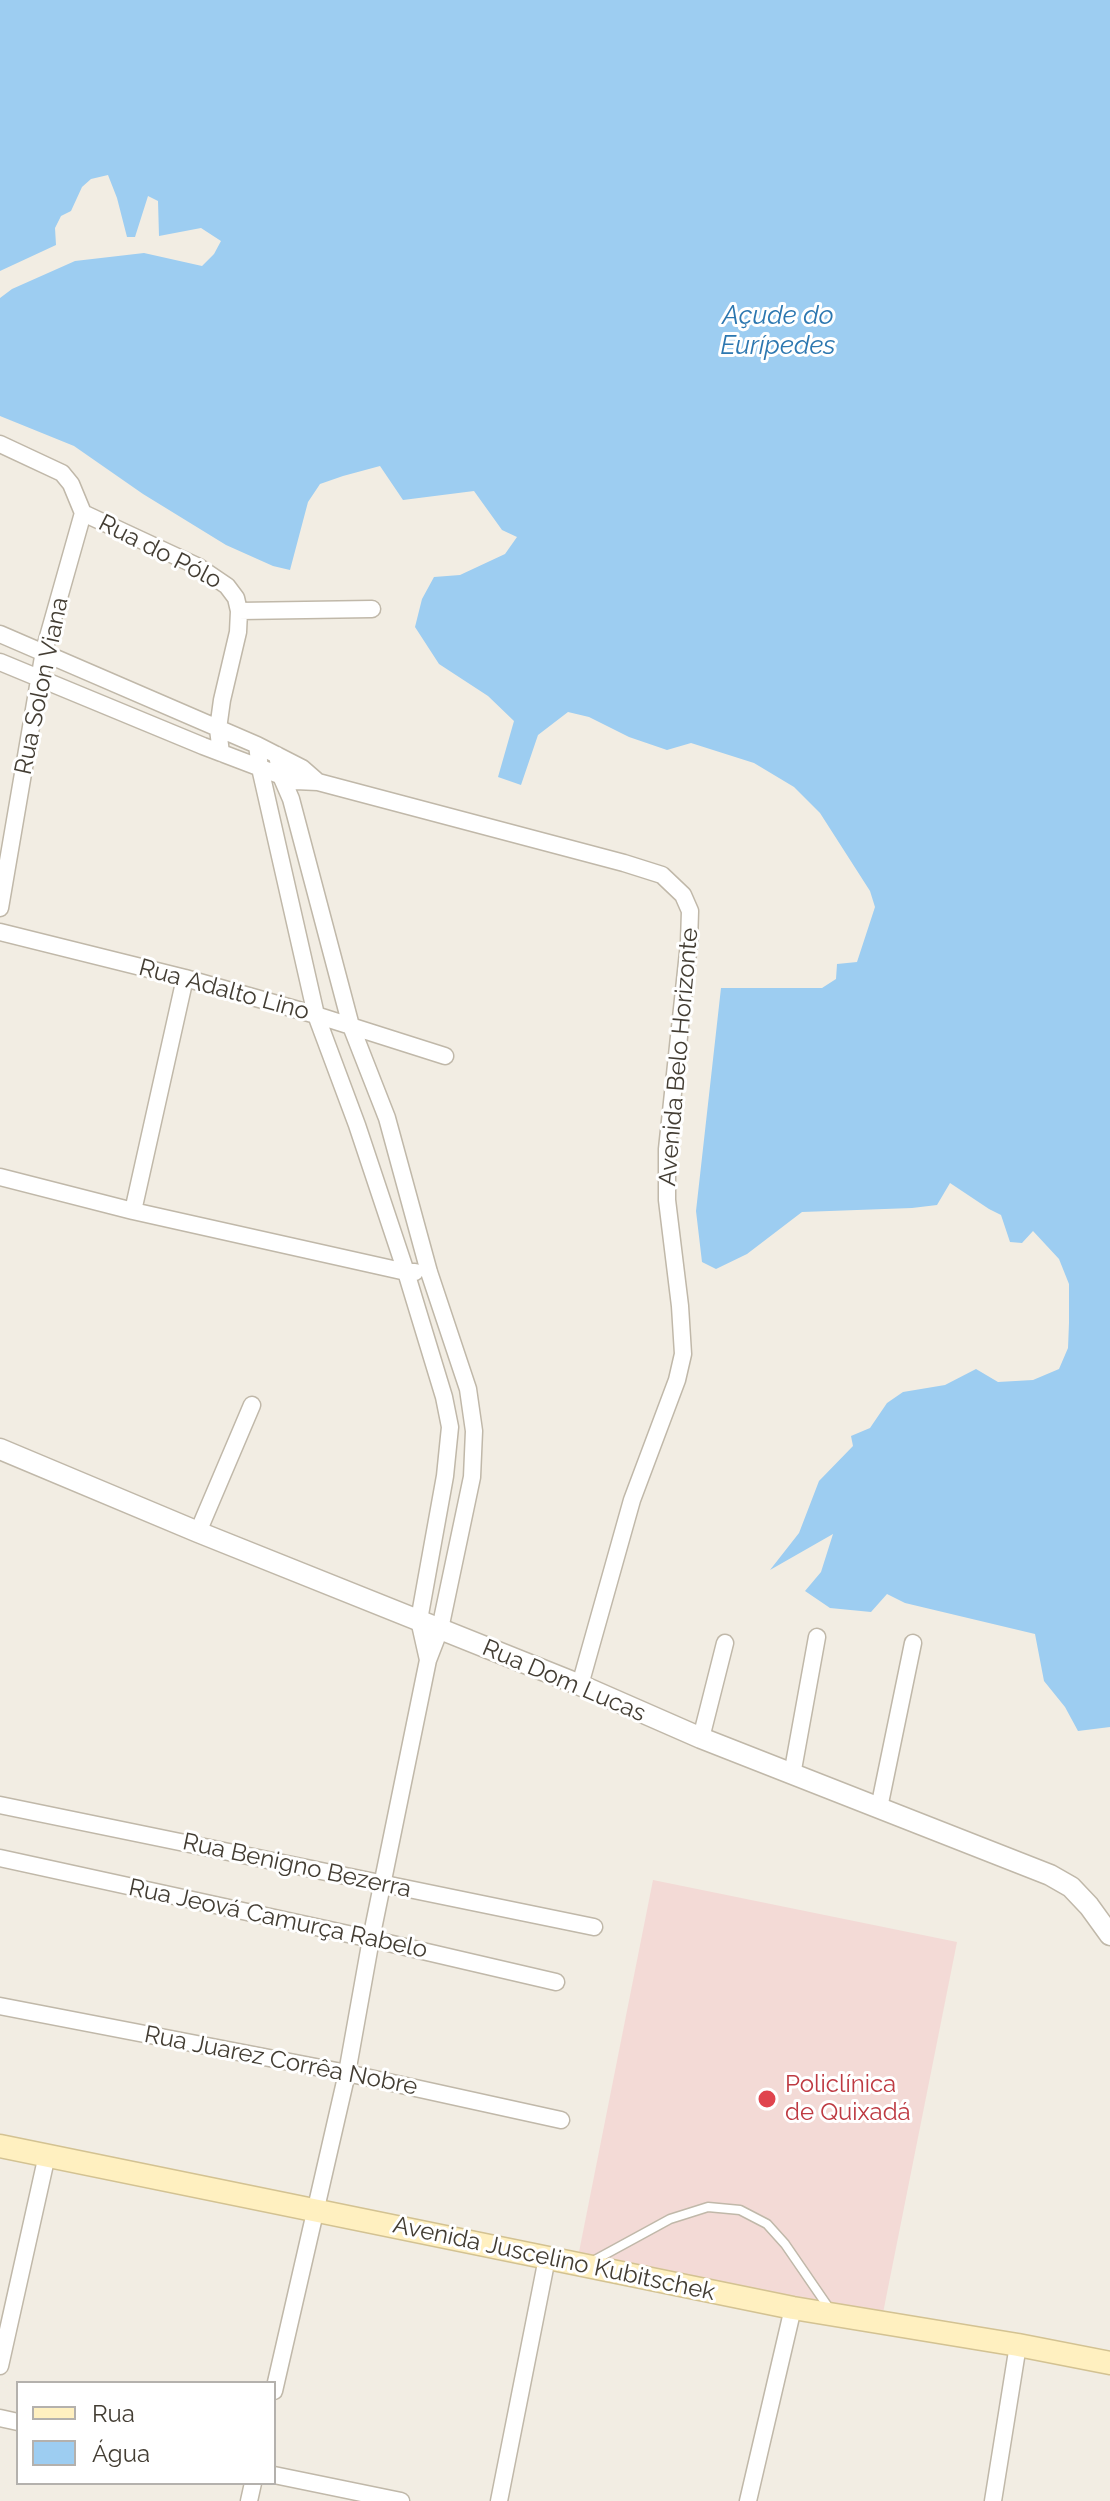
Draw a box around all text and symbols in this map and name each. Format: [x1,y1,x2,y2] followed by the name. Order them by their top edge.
[720,300,836,362] water label: Açude do Eurípedes
[94,509,226,595] street label: Rua do Pólo
[9,595,75,777] street label: Rua Solon Viana
[653,927,705,1187] street label: Avenida Belo Horizonte
[136,953,312,1027] street label: Rua Adalto Lino
[478,1634,650,1728] street label: Rua Dom Lucas
[180,1828,414,1904] street label: Rua Benigno Bezerra
[126,1873,430,1965] street label: Rua Jeová Camurça Rabelo
[142,2020,420,2102] street label: Rua Juarez Corrêa Nobre
[785,2071,911,2127] place label: Policlínica de Quixadá
[756,2088,778,2110] marker: Policlínica de Quixadá
[390,2211,718,2307] street label: Avenida Juscelino Kubitschek
[16,2381,276,2485] legend
[92,2399,135,2428] text: Rua
[92,2439,150,2468] text: Água

